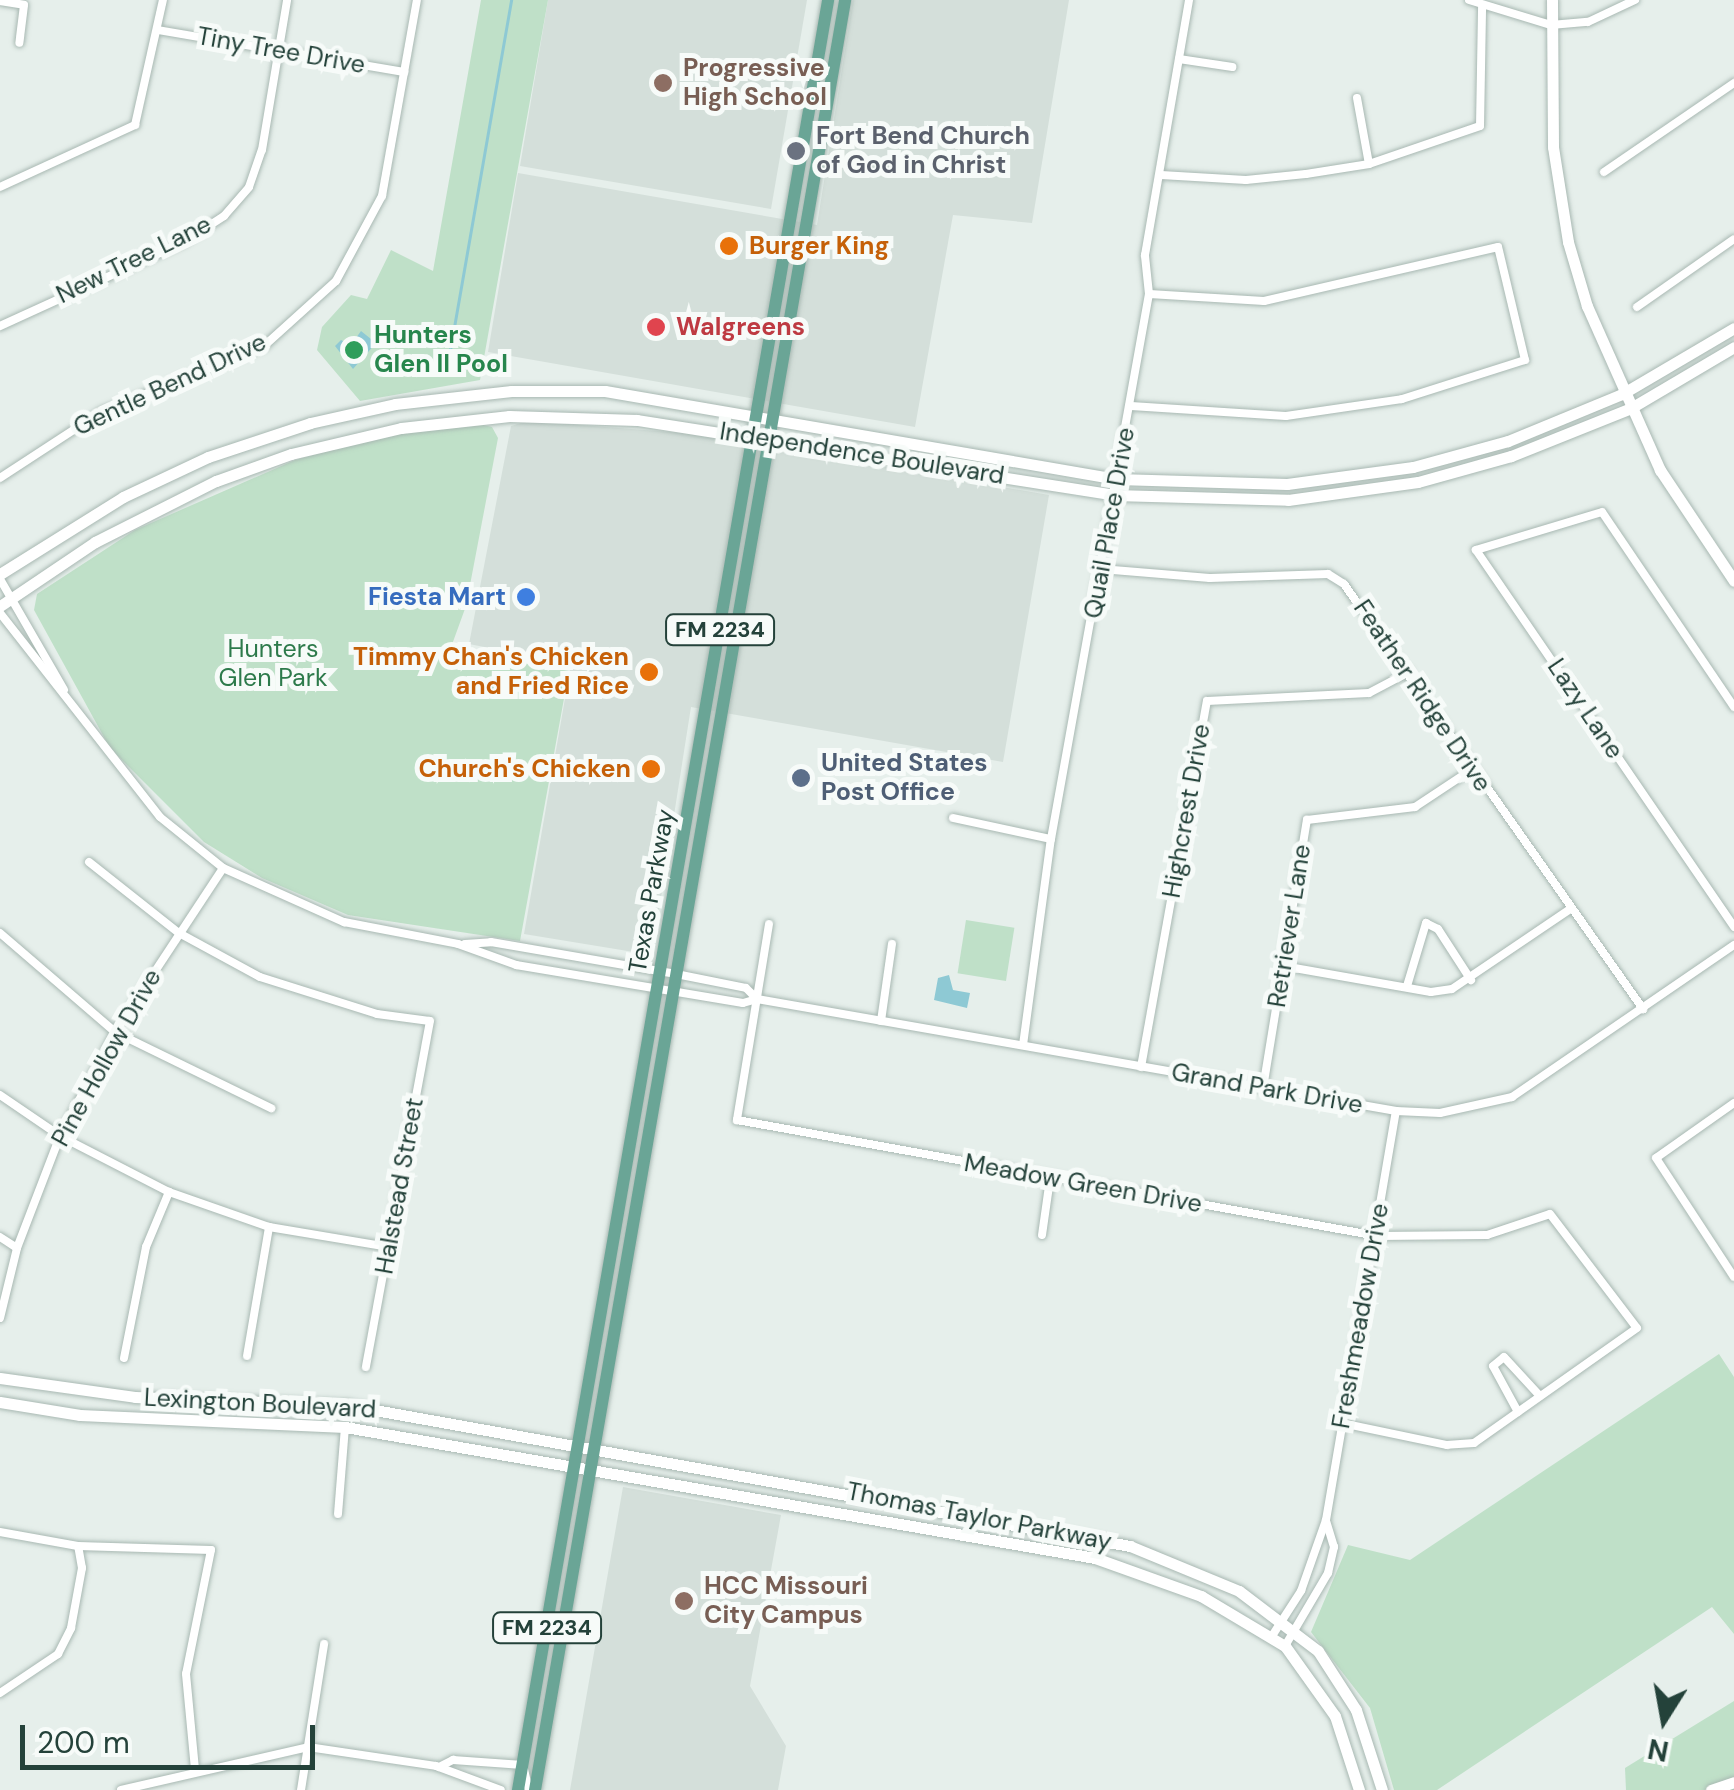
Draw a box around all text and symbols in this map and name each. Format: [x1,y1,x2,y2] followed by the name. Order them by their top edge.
[195,21,367,81] street label: Tiny Tree Drive
[683,54,827,113] place label: Progressive High School
[652,72,674,94] marker: Progressive High School
[816,122,1030,181] place label: Fort Bend Church of God in Christ
[785,140,807,162] marker: Fort Bend Church of God in Christ
[52,210,216,310] street label: New Tree Lane
[749,231,889,261] place label: Burger King
[718,235,740,257] marker: Burger King
[676,312,805,342] place label: Walgreens
[645,316,667,338] marker: Walgreens
[374,321,508,380] place label: Hunters Glen II Pool
[69,327,271,443] street label: Gentle Bend Drive
[343,339,365,361] marker: Hunters Glen II Pool
[718,417,1006,491] street label: Independence Boulevard
[1078,425,1142,621] street label: Quail Place Drive
[368,582,506,612] place label: Fiesta Mart
[515,586,537,608] marker: Fiesta Mart
[1347,595,1497,797] street label: Feather Ridge Drive
[665,613,775,647] road number: FM 2234
[218,635,328,694] park label: Hunters Glen Park
[353,643,629,702] place label: Timmy Chan's Chicken and Fried Rice
[1541,653,1629,765] street label: Lazy Lane
[638,661,660,683] marker: Timmy Chan's Chicken and Fried Rice
[1157,722,1217,900] street label: Highcrest Drive
[821,749,987,808] place label: United States Post Office
[418,754,631,784] place label: Church's Chicken
[640,758,662,780] marker: Church's Chicken
[790,767,812,789] marker: United States Post Office
[623,807,681,975] street label: Texas Parkway
[1262,842,1318,1010] street label: Retriever Lane
[46,964,168,1152] street label: Pine Hollow Drive
[1169,1057,1365,1121] street label: Grand Park Drive
[370,1095,430,1277] street label: Halstead Street
[962,1148,1204,1220] street label: Meadow Green Drive
[1326,1201,1396,1431] street label: Freshmeadow Drive
[143,1383,377,1425] street label: Lexington Boulevard
[844,1477,1114,1557] street label: Thomas Taylor Parkway
[704,1572,868,1631] place label: HCC Missouri City Campus
[673,1590,695,1612] marker: HCC Missouri City Campus
[492,1611,602,1645] road number: FM 2234
[1614,1670,1714,1770] north arrow
[25,1705,320,1767] scale bar
[37,1723,130,1762] text: 200 m
[1645,1730,1672,1770] text: N

